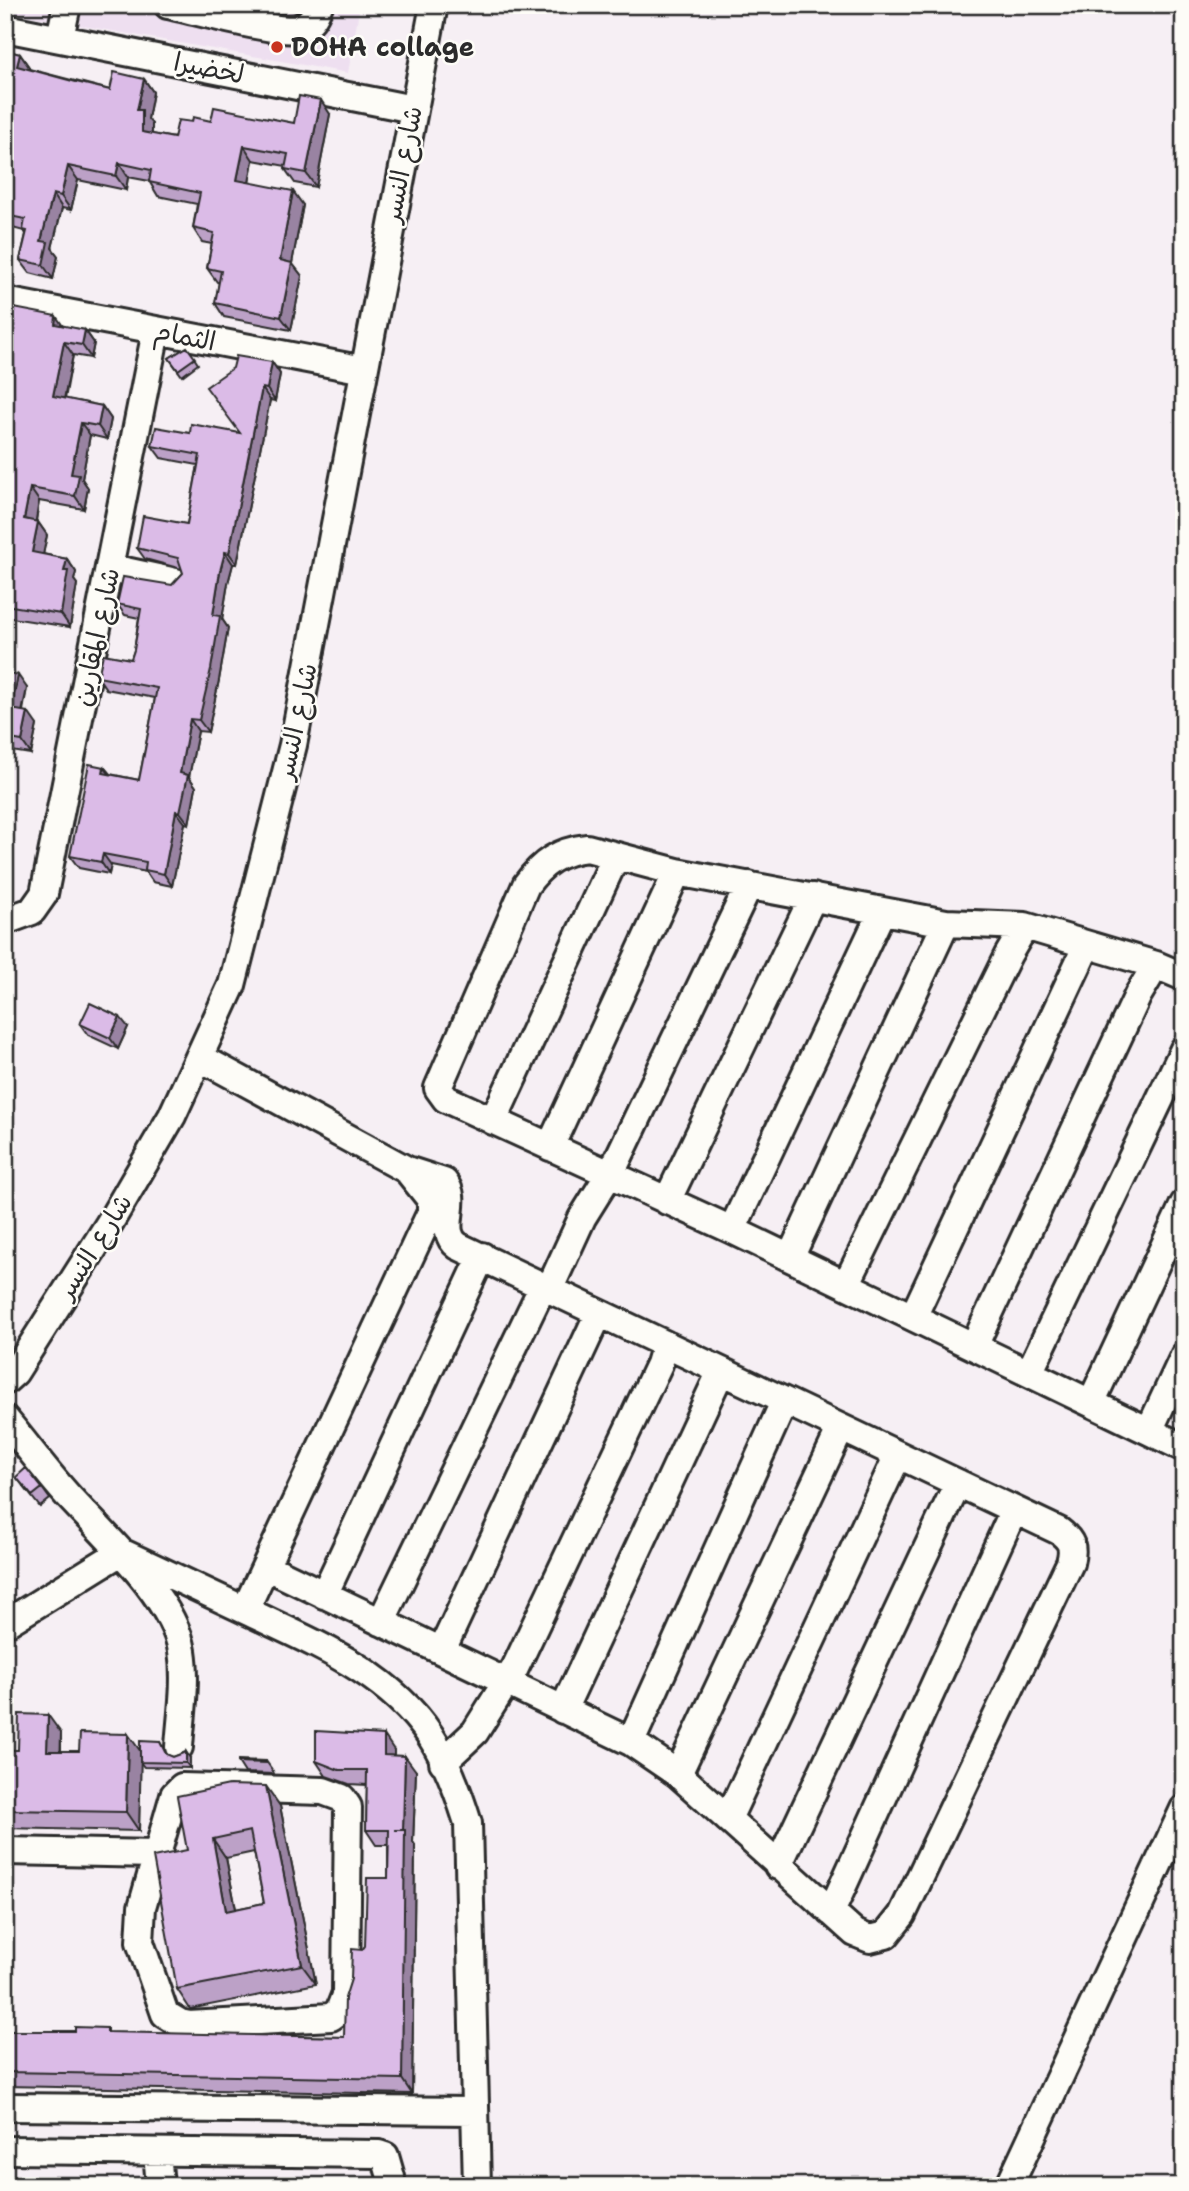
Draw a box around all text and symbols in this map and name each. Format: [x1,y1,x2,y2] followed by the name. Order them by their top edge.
[291,29,474,64] place label: DOHA collage
[269,39,285,55] marker: DOHA collage
[171,44,247,91] street label: لخضيرا
[373,103,431,227] street label: شارع النسر
[151,312,219,362] street label: الثمام
[64,564,128,710] street label: شارع المقارين
[266,660,326,784] street label: شارع النسر
[46,1187,140,1307] street label: شارع النسر

